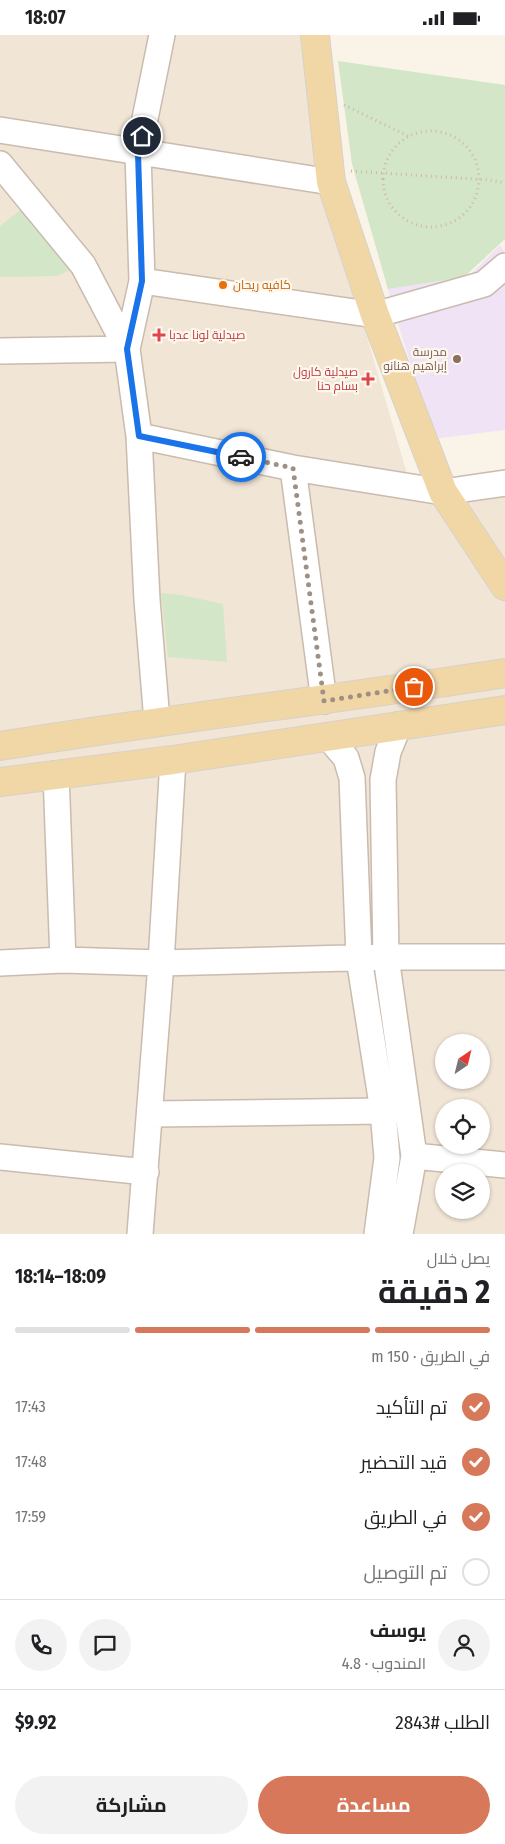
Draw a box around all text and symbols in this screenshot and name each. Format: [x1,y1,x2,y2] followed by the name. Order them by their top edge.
[25,6,66,29] text: 18:07
[121,115,163,157] pin
[128,122,156,150] icon: home
[233,278,291,292] place label: كافيه ريحان
[217,279,229,291] marker: كافيه ريحان
[169,328,245,342] place label: صيدلية لونا عدبا
[153,329,165,341] marker: صيدلية لونا عدبا
[383,345,447,374] place label: مدرسة إبراهيم هنانو
[451,353,463,365] marker: مدرسة إبراهيم هنانو
[293,365,358,394] place label: صيدلية كارول بسام حنا
[362,373,374,385] marker: صيدلية كارول بسام حنا
[216,432,266,482] courier
[227,443,255,471] icon: car
[393,666,435,708] pin
[400,673,428,701] icon: bag
[435,1034,490,1089] north arrow
[435,1034,490,1219] map controls
[435,1099,490,1154] button: locate
[435,1164,490,1219] button: layers
[427,1249,490,1268] text: يصل خلال
[15,1265,106,1288] text: 18:09–18:14
[378,1273,490,1311] text: 2 دقيقة
[371,1347,490,1366] text: في الطريق · 150 m
[462,1393,490,1421] icon: check
[376,1396,447,1419] text: تم التأكيد
[15,1397,46,1416] text: 17:43
[462,1448,490,1476] icon: check
[360,1451,447,1474] text: قيد التحضير
[15,1452,47,1471] text: 17:48
[462,1503,490,1531] icon: check
[364,1506,447,1529] text: في الطريق
[15,1507,46,1526] text: 17:59
[364,1561,447,1584] text: تم التوصيل
[15,1619,67,1671] button: phone
[79,1619,131,1671] button: chat
[370,1619,426,1642] text: يوسف
[438,1619,490,1671] button: person
[342,1654,426,1673] text: المندوب · 4.8
[15,1711,56,1734] text: $9.92
[395,1711,490,1734] text: الطلب #2843
[15,1776,248,1834] button: مشاركة
[258,1776,490,1834] button: مساعدة

